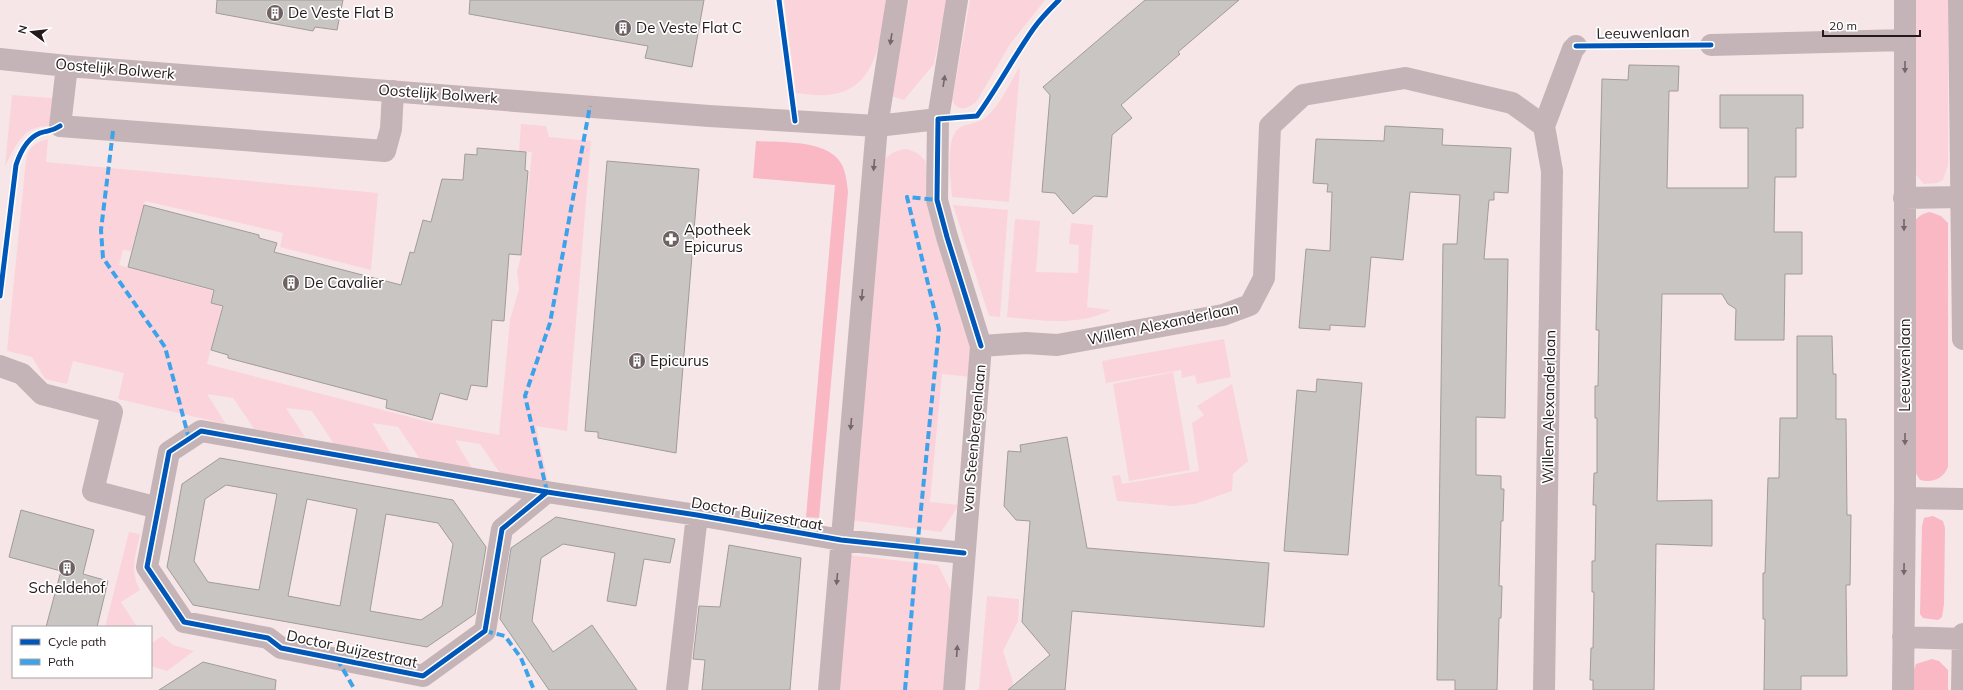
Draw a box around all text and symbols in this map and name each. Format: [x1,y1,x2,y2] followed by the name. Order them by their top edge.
[265,3,285,23] building icon: De Veste Flat B
[288,3,394,22] place label: De Veste Flat B
[12,12,52,52] north arrow
[1823,12,1920,38] scale bar
[613,18,633,38] building icon: De Veste Flat C
[636,18,742,37] place label: De Veste Flat C
[1829,18,1857,33] text: 20 m
[1596,22,1690,43] street label: Leeuwenlaan
[15,24,30,35] text: N
[888,32,894,45] one-way arrow
[55,54,176,83] street label: Oostelijk Bolwerk
[1902,61,1908,74] one-way arrow
[941,75,947,87] one-way arrow
[378,80,499,107] street label: Oostelijk Bolwerk
[870,159,877,171] one-way arrow
[1901,219,1907,232] one-way arrow
[684,220,751,256] place label: Apotheek Epicurus
[661,229,681,249] pharmacy icon: Apotheek Epicurus
[281,273,301,293] building icon: De Cavalier
[304,273,384,292] place label: De Cavalier
[859,289,866,301] one-way arrow
[1086,298,1240,349] street label: Willem Alexanderlaan
[1895,318,1914,412] street label: Leeuwenlaan
[1538,330,1559,484] street label: Willem Alexanderlaan
[627,351,647,371] building icon: Epicurus
[650,351,709,370] place label: Epicurus
[958,363,989,513] street label: van Steenbergenlaan
[847,418,854,430] one-way arrow
[1902,433,1908,446] one-way arrow
[690,493,824,534] street label: Doctor Buijzestraat
[57,558,77,578] building icon: Scheldehof
[1901,563,1907,576] one-way arrow
[834,573,841,585] one-way arrow
[29,578,106,597] place label: Scheldehof
[285,625,419,672] street label: Doctor Buijzestraat
[12,626,152,678] legend
[48,634,106,649] text: Cycle path
[954,645,960,657] one-way arrow
[48,654,74,669] text: Path

